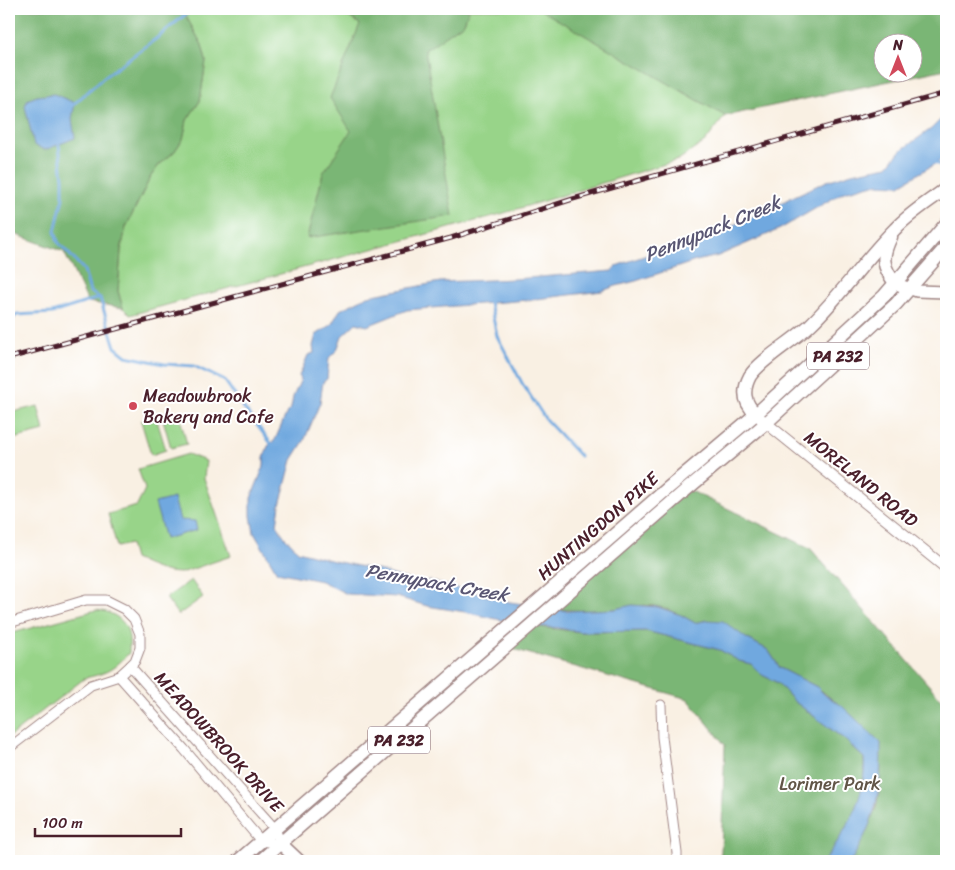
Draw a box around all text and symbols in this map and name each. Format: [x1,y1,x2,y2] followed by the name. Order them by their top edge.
[872,32,922,82] north arrow
[892,33,903,58] text: N
[639,185,788,271] water label: Pennypack Creek
[807,342,869,370] road number: PA 232
[143,380,274,433] place label: Meadowbrook Bakery and Cafe
[127,400,139,412] marker: Meadowbrook Bakery and Cafe
[797,422,926,536] street label: MORELAND ROAD
[530,463,667,588] street label: HUNTINGDON PIKE
[363,554,514,612] water label: Pennypack Creek
[146,664,293,821] street label: MEADOWBROOK DRIVE
[368,726,430,754] road number: PA 232
[779,768,881,800] park label: Lorimer Park
[35,805,181,837] scale bar
[42,810,83,836] text: 100 m

